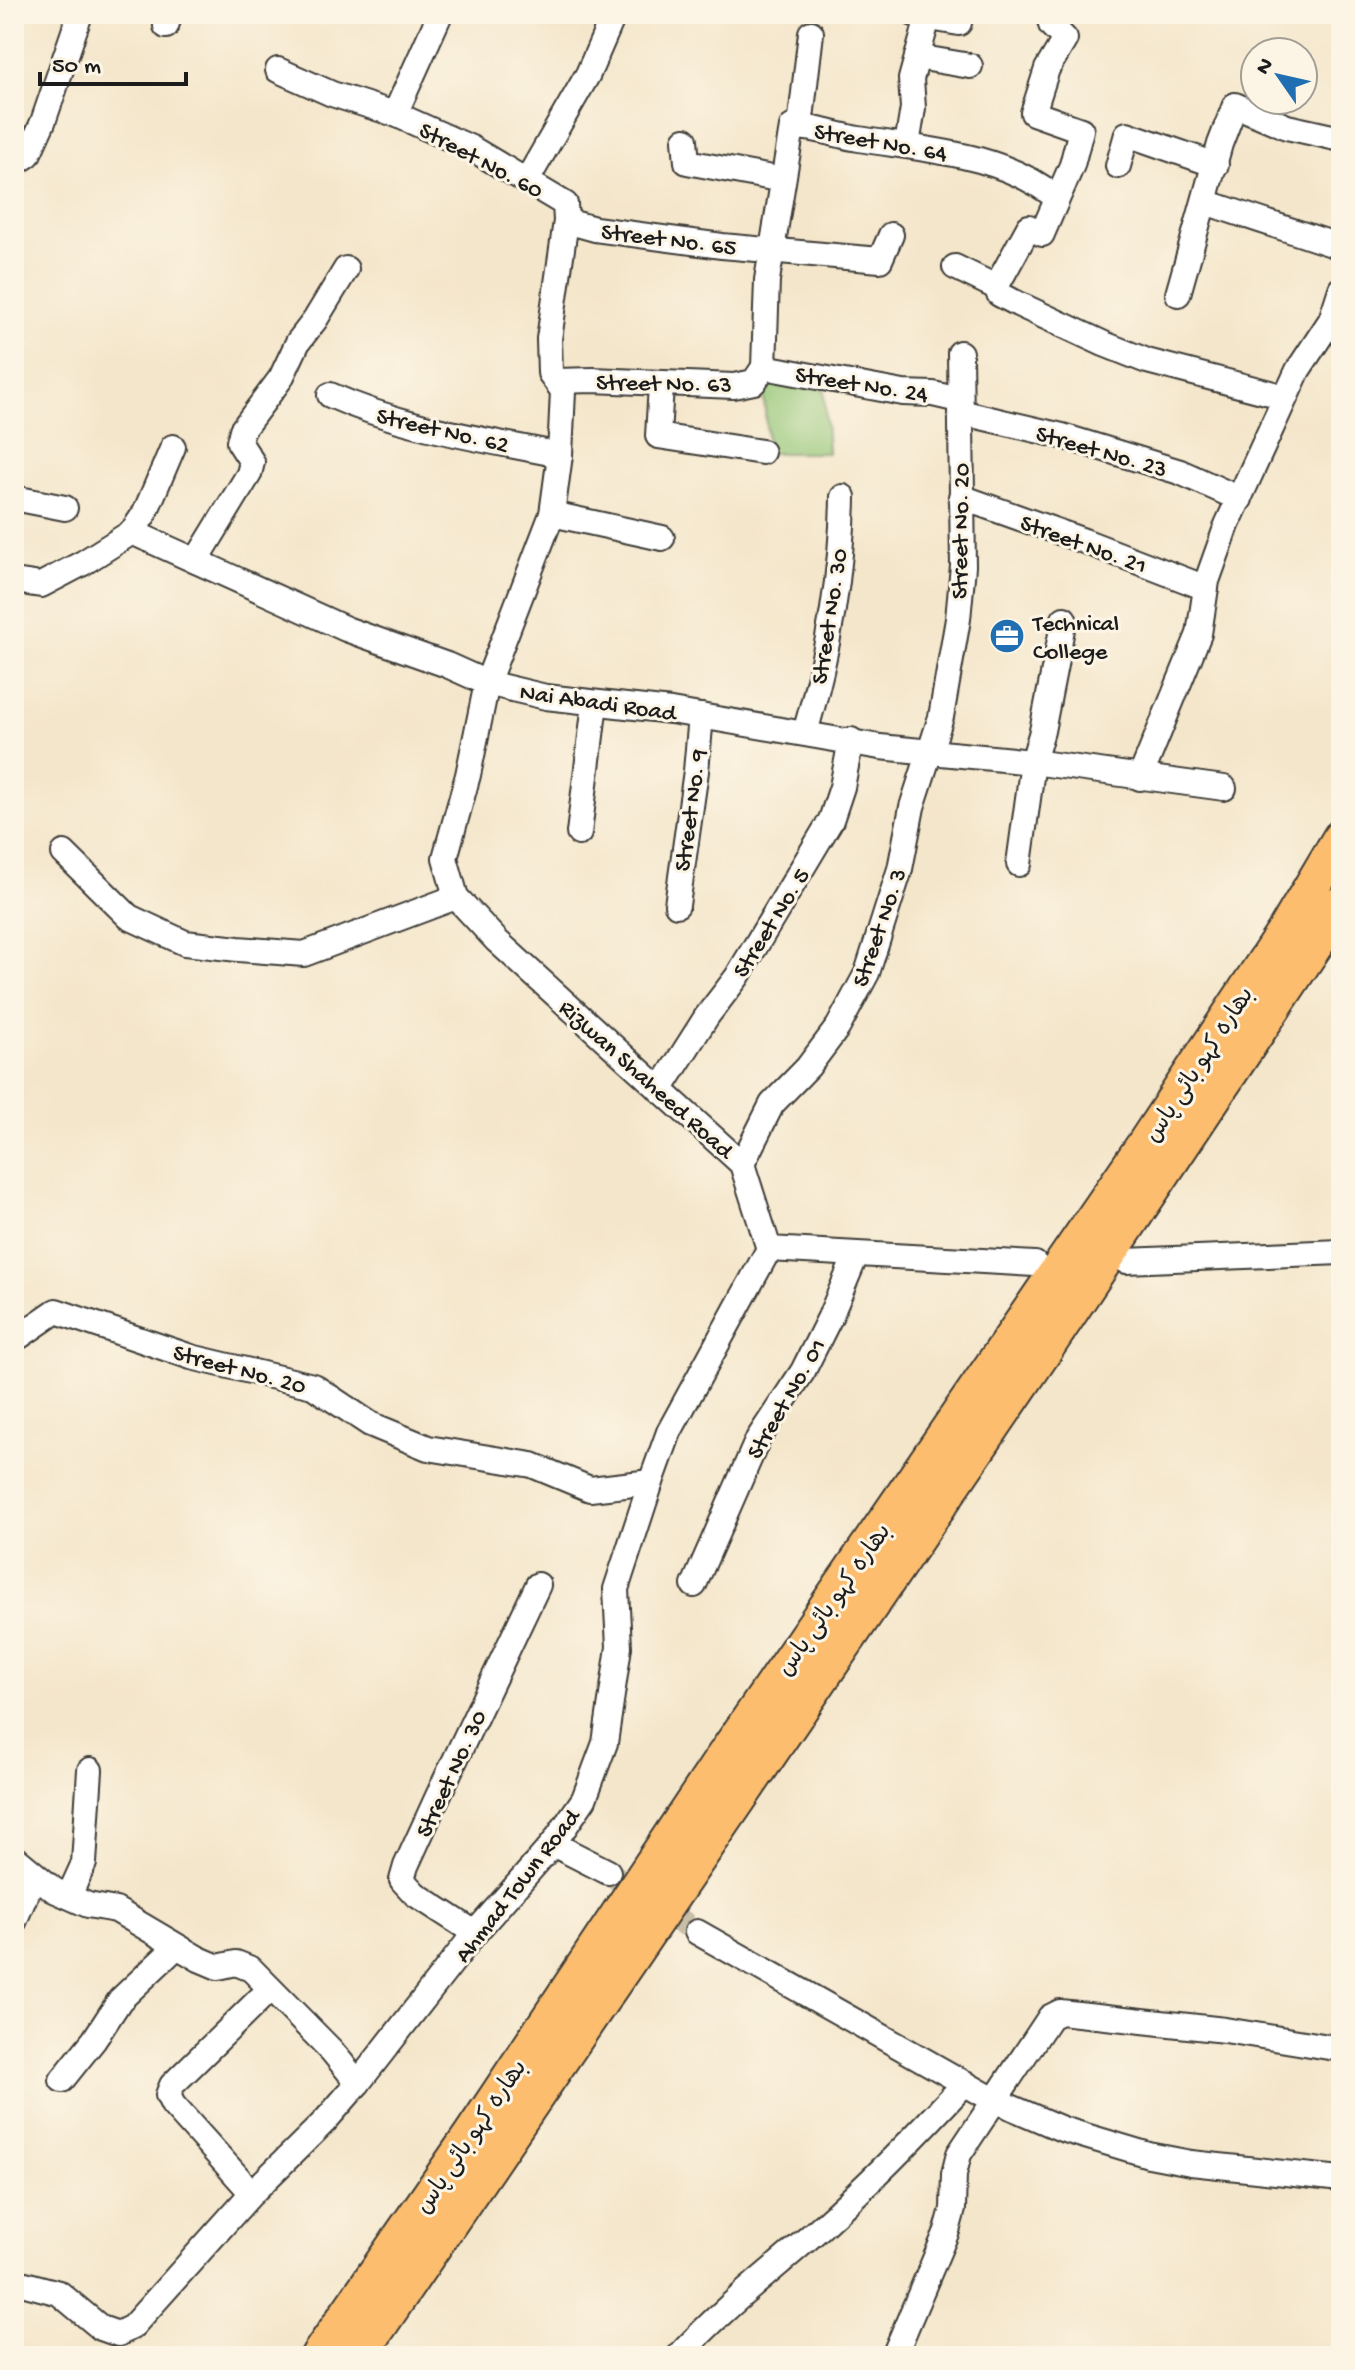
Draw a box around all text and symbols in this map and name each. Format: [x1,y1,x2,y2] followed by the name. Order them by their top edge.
[40,36,186,86] scale bar
[1239,36,1319,116] north arrow
[52,53,101,82] text: 50 m
[1251,54,1281,80] text: N
[413,117,548,207] street label: Street No. 60
[812,118,950,171] street label: Street No. 64
[599,219,738,264] street label: Street No. 65
[793,362,931,411] street label: Street No. 24
[596,370,732,401] street label: Street No. 63
[373,403,511,462] street label: Street No. 62
[1032,421,1170,486] street label: Street No. 23
[947,463,978,600] street label: Street No. 20
[1016,510,1150,583] street label: Street No. 21
[806,547,857,687] street label: Street No. 30
[1031,611,1119,668] place label: Technical College
[988,617,1026,655] office icon: Technical College
[518,679,679,730] street label: Nai Abadi Road
[670,748,715,873] street label: Street No. 9
[728,864,818,984] street label: Street No. 5
[847,865,915,991] street label: Street No. 3
[1140,983,1262,1149] street label: بھارہ کہو بائی پاس
[552,995,739,1168] street label: Rizwan Shaheed Road
[742,1334,834,1465] street label: Street No. 01
[169,1340,309,1403] street label: Street No. 20
[772,1519,899,1683] street label: بھارہ کہو بائی پاس
[411,1706,495,1843] street label: Street No. 30
[450,1803,589,1970] street label: Ahmad Town Road
[411,2055,535,2221] street label: بھارہ کہو بائی پاس

